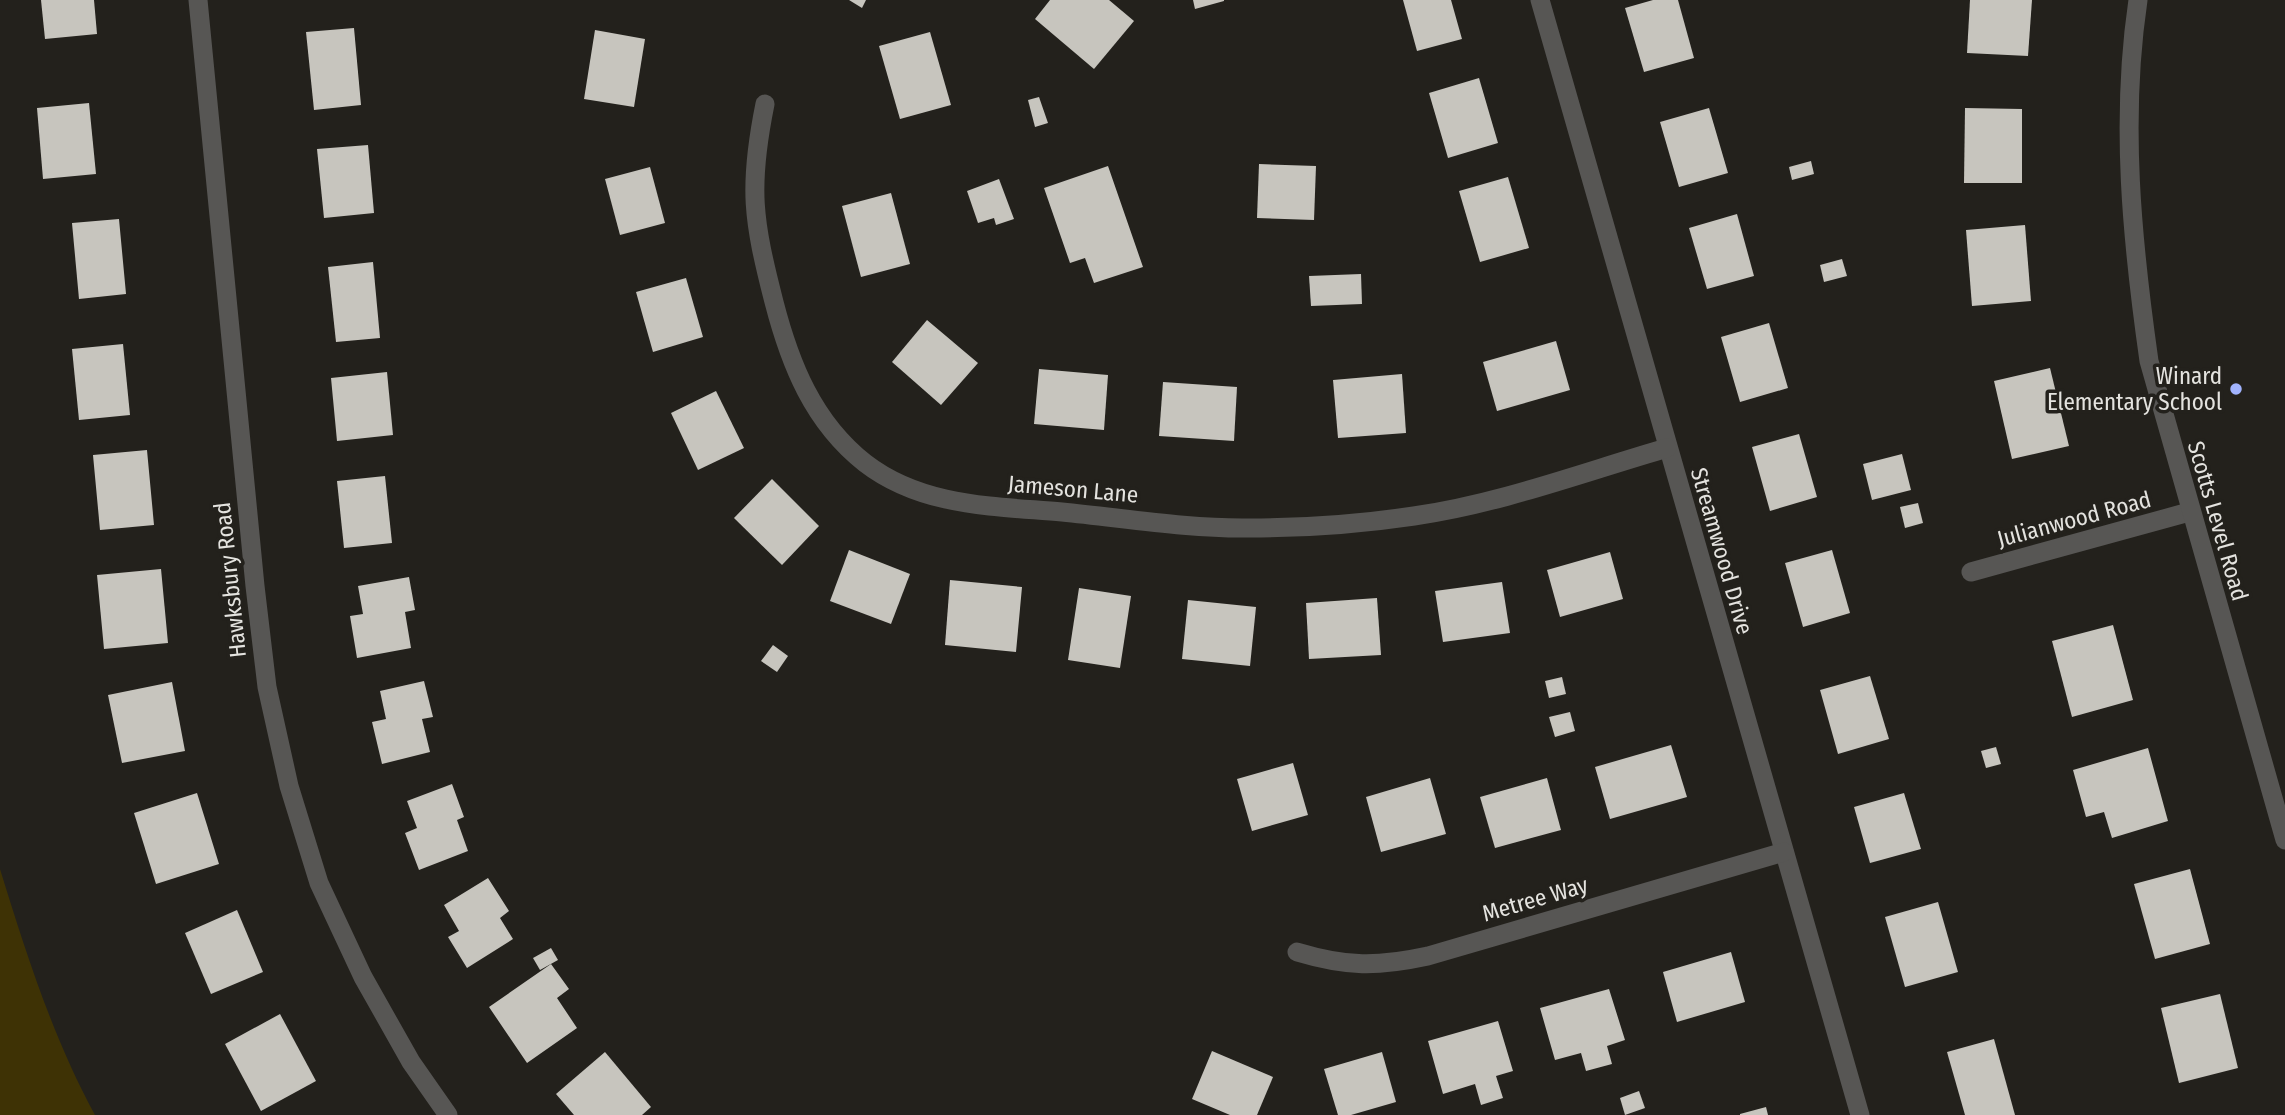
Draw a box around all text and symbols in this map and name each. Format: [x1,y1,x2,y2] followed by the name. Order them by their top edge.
[2047,362,2222,416] place label: Winard Elementary School
[2228,381,2244,397] marker: Winard Elementary School
[2182,438,2254,604] street label: Scotts Level Road
[1685,464,1759,638] street label: Streamwood Drive
[1007,469,1139,509] street label: Jameson Lane
[1994,485,2154,553] street label: Julianwood Road
[208,501,252,659] street label: Hawksbury Road
[1479,870,1592,927] street label: Metree Way

